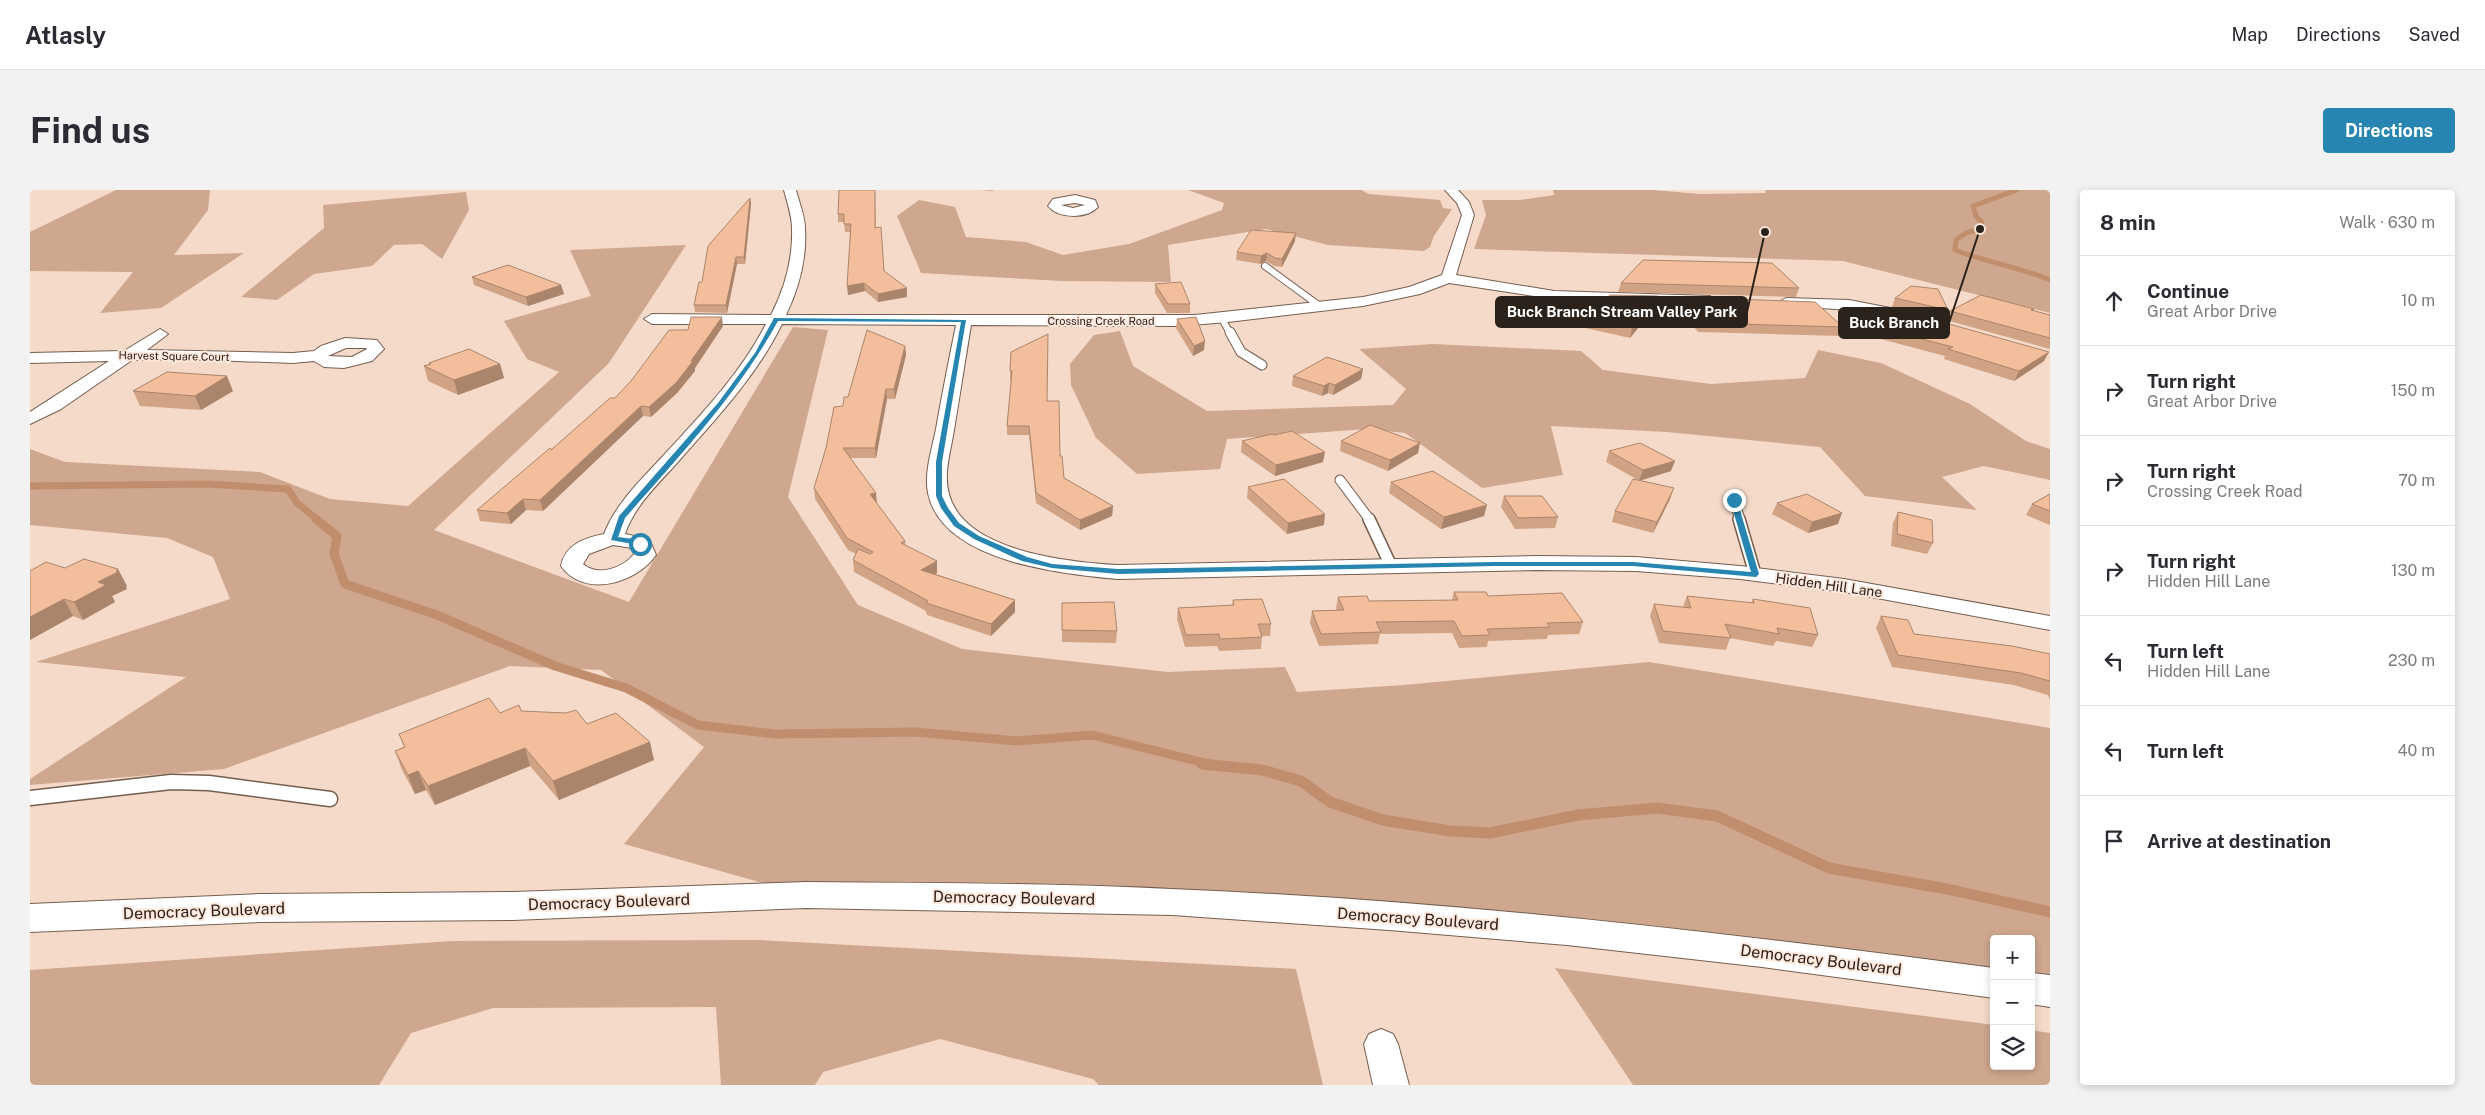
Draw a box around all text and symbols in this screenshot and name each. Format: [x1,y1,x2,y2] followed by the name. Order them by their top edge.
[25,21,106,49] text: Atlasly
[2231,24,2268,45] text: Map
[2296,24,2381,45] text: Directions
[2409,24,2460,45] text: Saved
[2323,108,2455,153] button: Directions
[30,110,150,151] text: Find us
[2100,210,2156,235] text: 8 min
[2339,213,2435,232] text: Walk · 630 m
[2147,280,2229,302] text: Continue
[2100,287,2128,315] icon: ahead
[2401,291,2435,310] text: 10 m
[1496,297,1747,327] callout: Buck Branch Stream Valley Park
[2147,302,2277,321] text: Great Arbor Drive
[1507,303,1737,320] text: Buck Branch Stream Valley Park
[1839,308,1949,338] callout: Buck Branch
[1849,314,1939,331] text: Buck Branch
[1048,315,1154,327] street label: Crossing Creek Road
[118,349,230,363] street label: Harvest Square Court
[2147,370,2236,392] text: Turn right
[2100,377,2128,405] icon: right
[2391,381,2435,400] text: 150 m
[2147,392,2277,411] text: Great Arbor Drive
[2147,460,2236,482] text: Turn right
[2100,467,2128,495] icon: right
[2398,471,2435,490] text: 70 m
[2147,482,2302,501] text: Crossing Creek Road
[1723,489,1746,512] route end
[629,533,652,556] route start
[2147,550,2236,572] text: Turn right
[2100,557,2128,585] icon: right
[2391,561,2435,580] text: 130 m
[1774,570,1884,600] street label: Hidden Hill Lane
[2147,572,2270,591] text: Hidden Hill Lane
[2147,640,2224,662] text: Turn left
[2100,647,2128,675] icon: left
[2388,651,2435,670] text: 230 m
[2147,662,2270,681] text: Hidden Hill Lane
[2100,737,2128,765] icon: left
[2147,740,2224,762] text: Turn left
[2397,741,2435,760] text: 40 m
[2100,827,2128,855] icon: arrive
[2147,830,2331,852] text: Arrive at destination
[933,887,1095,909] street label: Democracy Boulevard
[528,890,690,914] street label: Democracy Boulevard
[123,899,285,923] street label: Democracy Boulevard
[1336,904,1500,934] street label: Democracy Boulevard
[1990,935,2035,1070] map controls
[1990,935,2035,980] button: +
[1739,941,1903,979] street label: Democracy Boulevard
[1990,980,2035,1025] button: −
[1990,1025,2035,1070] button: layers

